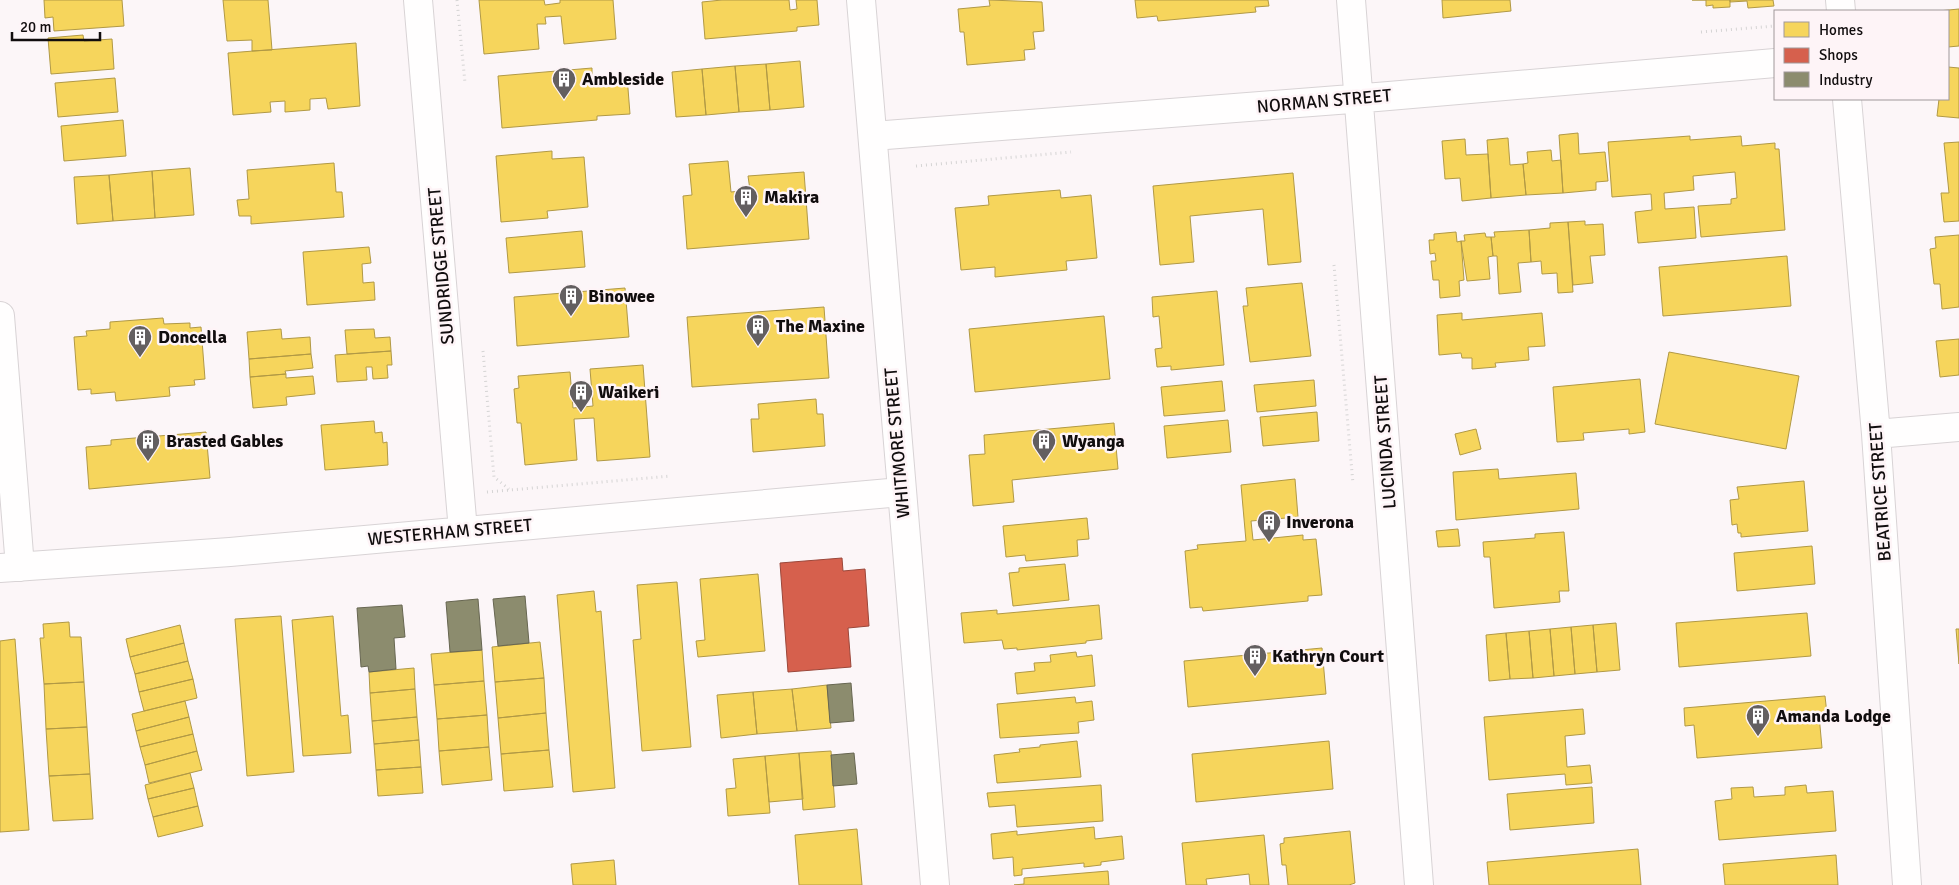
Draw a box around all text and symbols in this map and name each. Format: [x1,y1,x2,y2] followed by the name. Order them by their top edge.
[12,10,100,42] scale bar
[1774,10,1949,100] legend
[20,18,51,36] text: 20 m
[1819,21,1863,39] text: Homes
[1819,46,1858,64] text: Shops
[551,66,577,100] building icon: Ambleside
[582,68,664,90] place label: Ambleside
[1819,71,1872,89] text: Industry
[1256,84,1392,118] street label: NORMAN STREET
[733,184,759,218] building icon: Makira
[423,186,459,346] street label: SUNDRIDGE STREET
[764,186,819,208] place label: Makira
[558,283,584,317] building icon: Binowee
[588,285,655,307] place label: Binowee
[745,313,771,347] building icon: The Maxine
[776,315,865,337] place label: The Maxine
[127,324,153,358] building icon: Doncella
[158,326,227,348] place label: Doncella
[879,367,915,519] street label: WHITMORE STREET
[1369,374,1401,510] street label: LUCINDA STREET
[568,379,594,413] building icon: Waikeri
[598,381,659,403] place label: Waikeri
[1864,422,1896,562] street label: BEATRICE STREET
[135,428,161,462] building icon: Brasted Gables
[1031,428,1057,462] building icon: Wyanga
[166,430,283,452] place label: Brasted Gables
[1062,430,1125,452] place label: Wyanga
[1256,509,1282,543] building icon: Inverona
[1286,511,1354,533] place label: Inverona
[367,514,533,550] street label: WESTERHAM STREET
[1242,643,1268,677] building icon: Kathryn Court
[1272,645,1384,667] place label: Kathryn Court
[1745,703,1771,737] building icon: Amanda Lodge
[1776,705,1891,727] place label: Amanda Lodge

